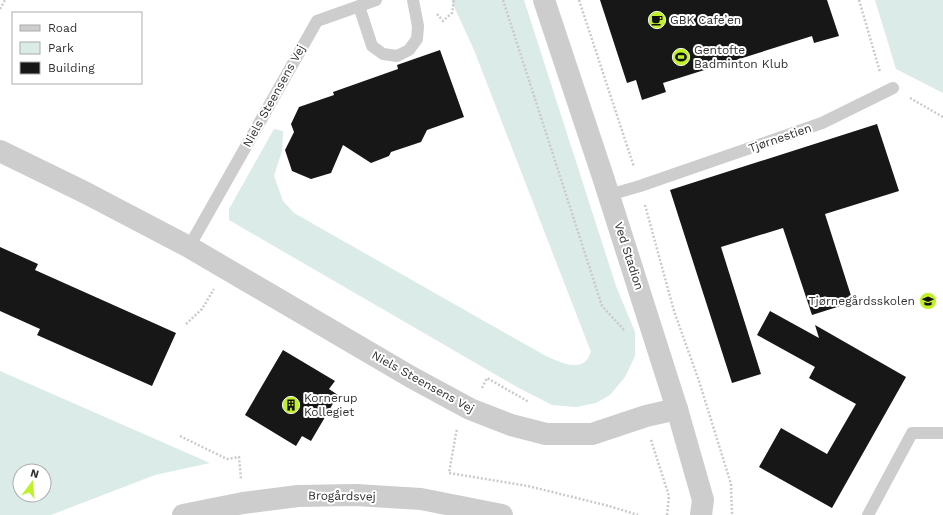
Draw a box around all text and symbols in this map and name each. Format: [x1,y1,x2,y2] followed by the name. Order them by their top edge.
[647,10,667,30] cafe icon: GBK Cafe’en
[12,12,142,84] legend
[670,13,741,27] place label: GBK Cafe’en
[48,21,77,35] text: Road
[48,41,74,55] text: Park
[240,42,308,150] street label: Niels Steensens Vej
[694,43,788,71] place label: Gentofte Badminton Klub
[671,47,691,67] sports icon: Gentofte Badminton Klub
[48,61,95,75] text: Building
[747,121,813,155] street label: Tjørnestien
[611,220,647,292] street label: Ved Stadion
[918,291,938,311] school or university icon: Tjørnegårdsskolen
[808,294,915,308] place label: Tjørnegårdsskolen
[369,348,477,416] street label: Niels Steensens Vej
[304,391,358,419] place label: Kornerup Kollegiet
[281,395,301,415] building icon: Kornerup Kollegiet
[12,463,52,503] north arrow
[29,466,40,481] text: N
[308,488,376,504] street label: Brogårdsvej

